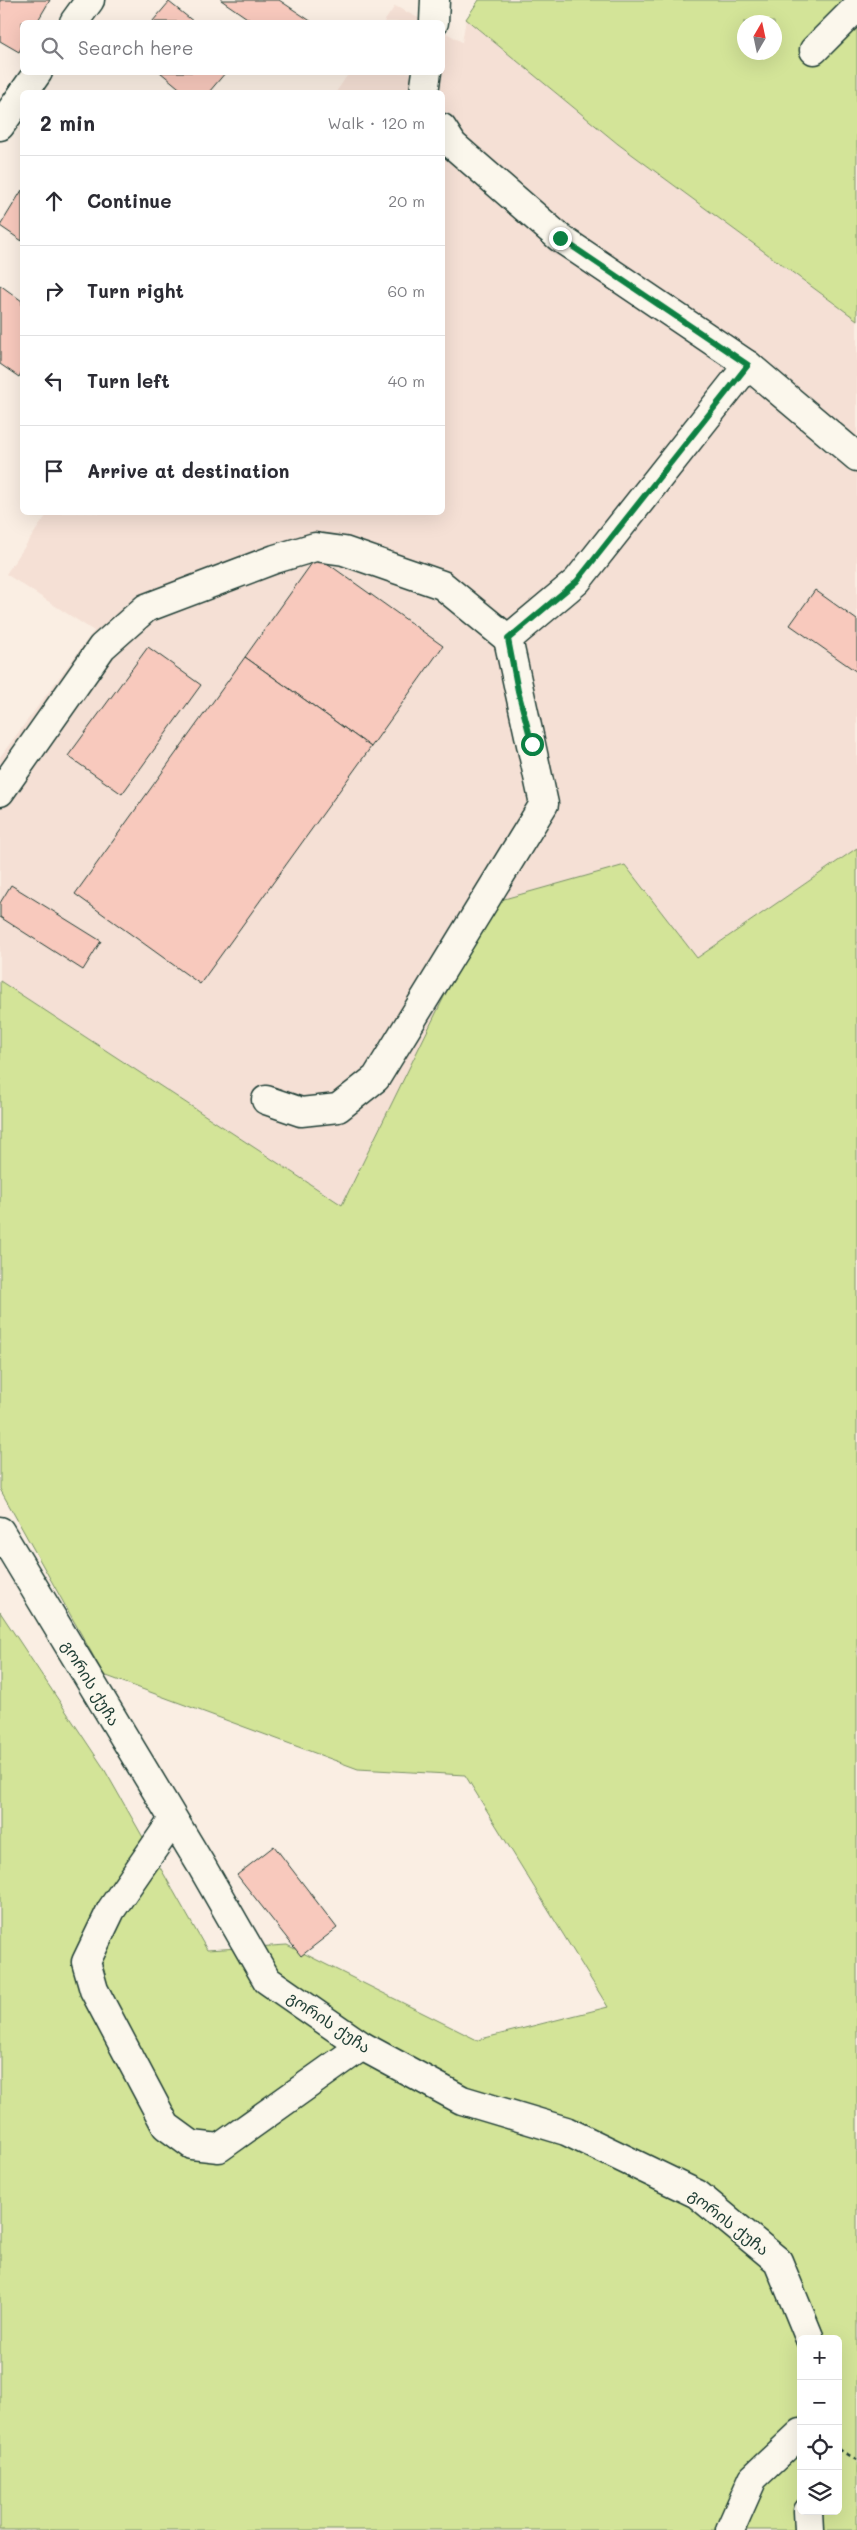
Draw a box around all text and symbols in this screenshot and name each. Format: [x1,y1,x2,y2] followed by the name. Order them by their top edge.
[737,15,782,60] north arrow
[20,20,445,75] search box
[38,34,66,62] icon: search
[78,35,194,60] text: Search here
[40,109,95,136] text: 2 min
[327,112,425,133] text: Walk · 120 m
[40,187,68,215] icon: ahead
[87,188,172,213] text: Continue
[388,190,425,211] text: 20 m
[549,227,572,250] route end
[40,277,68,305] icon: right
[87,278,184,303] text: Turn right
[388,280,425,301] text: 60 m
[40,367,68,395] icon: left
[87,368,170,393] text: Turn left
[388,370,425,391] text: 40 m
[40,457,68,485] icon: arrive
[87,458,290,483] text: Arrive at destination
[521,733,544,756] route start
[58,1636,125,1729] street label: გორის ქუჩა
[283,1986,375,2057] street label: გორის ქუჩა
[685,2184,774,2260] street label: გორის ქუჩა
[797,2335,842,2515] map controls
[797,2335,842,2380] button: +
[797,2380,842,2425] button: −
[797,2425,842,2470] button: locate
[797,2470,842,2515] button: layers

